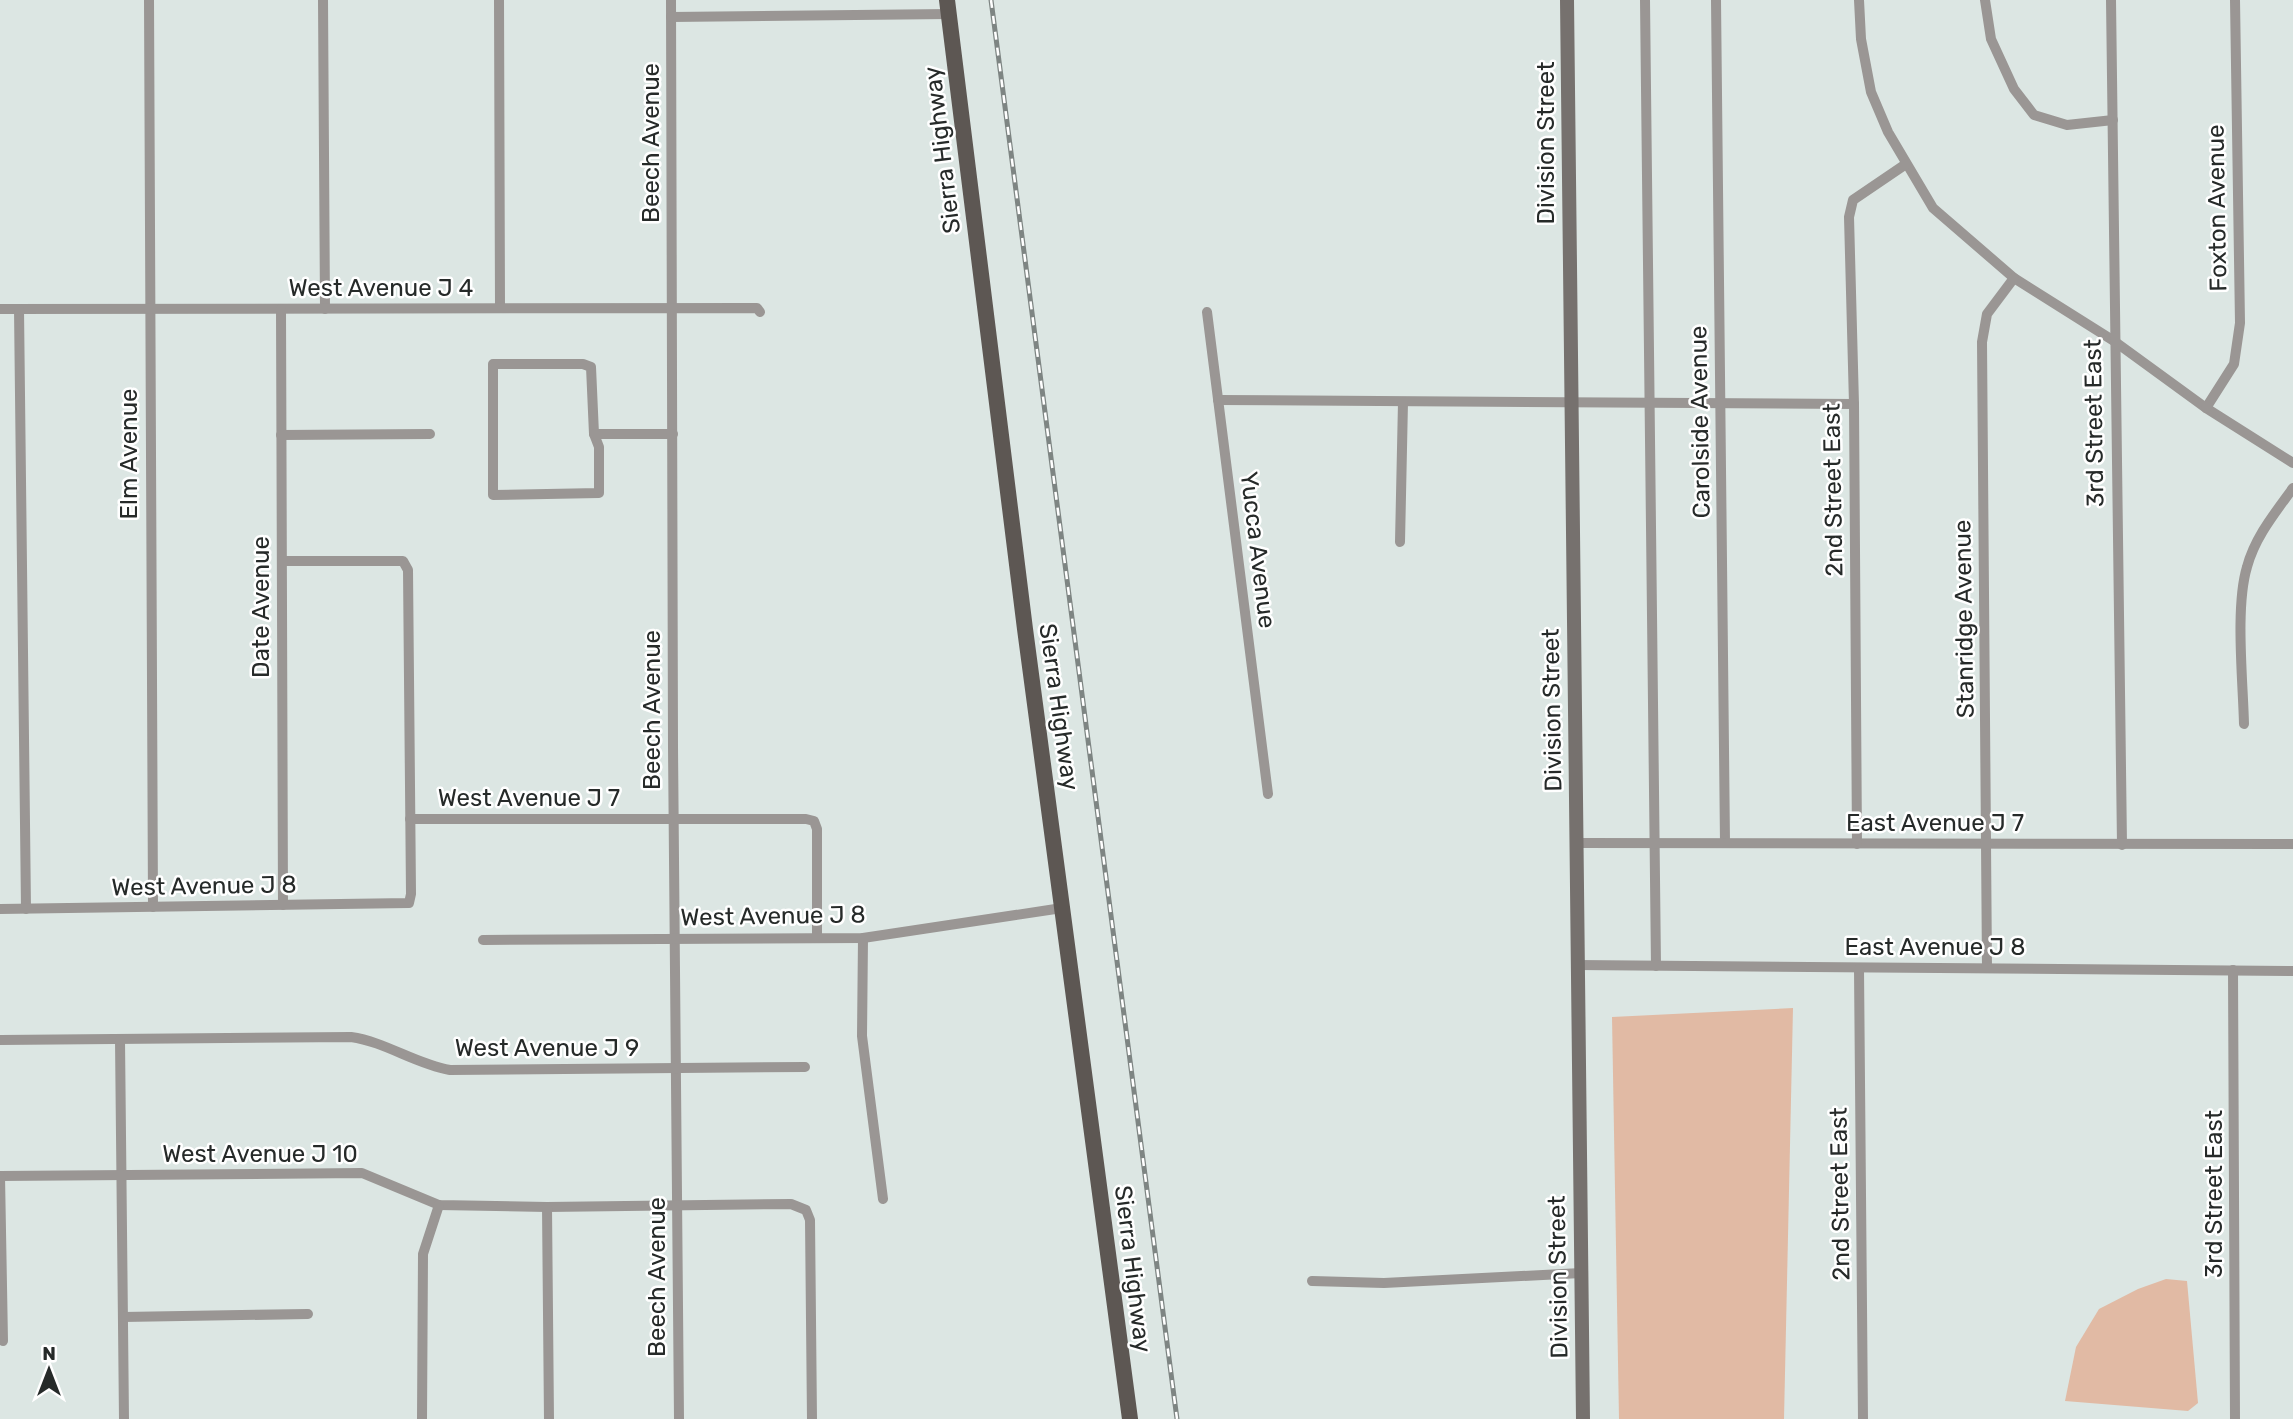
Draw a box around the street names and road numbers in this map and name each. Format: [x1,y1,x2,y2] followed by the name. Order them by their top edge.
[1532,61,1560,225] street label: Division Street
[637,63,665,223] street label: Beech Avenue
[918,65,966,235] street label: Sierra Highway
[2202,124,2232,292] street label: Foxton Avenue
[289,274,474,302] street label: West Avenue J 4
[1684,325,1716,519] street label: Carolside Avenue
[2079,339,2109,507] street label: 3rd Street East
[115,388,143,520] street label: Elm Avenue
[1817,403,1849,577] street label: 2nd Street East
[1235,470,1281,630] street label: Yucca Avenue
[1948,520,1980,718] street label: Stanridge Avenue
[247,536,275,678] street label: Date Avenue
[1033,622,1085,792] street label: Sierra Highway
[1537,628,1567,792] street label: Division Street
[638,630,666,790] street label: Beech Avenue
[438,784,620,812] street label: West Avenue J 7
[1846,809,2024,837] street label: East Avenue J 7
[111,870,297,902] street label: West Avenue J 8
[680,900,866,932] street label: West Avenue J 8
[1845,933,2025,961] street label: East Avenue J 8
[455,1034,639,1062] street label: West Avenue J 9
[1824,1107,1856,1281] street label: 2nd Street East
[2200,1110,2228,1278] street label: 3rd Street East
[162,1140,358,1168] street label: West Avenue J 10
[1109,1184,1157,1354] street label: Sierra Highway
[1543,1195,1573,1359] street label: Division Street
[643,1197,671,1357] street label: Beech Avenue

